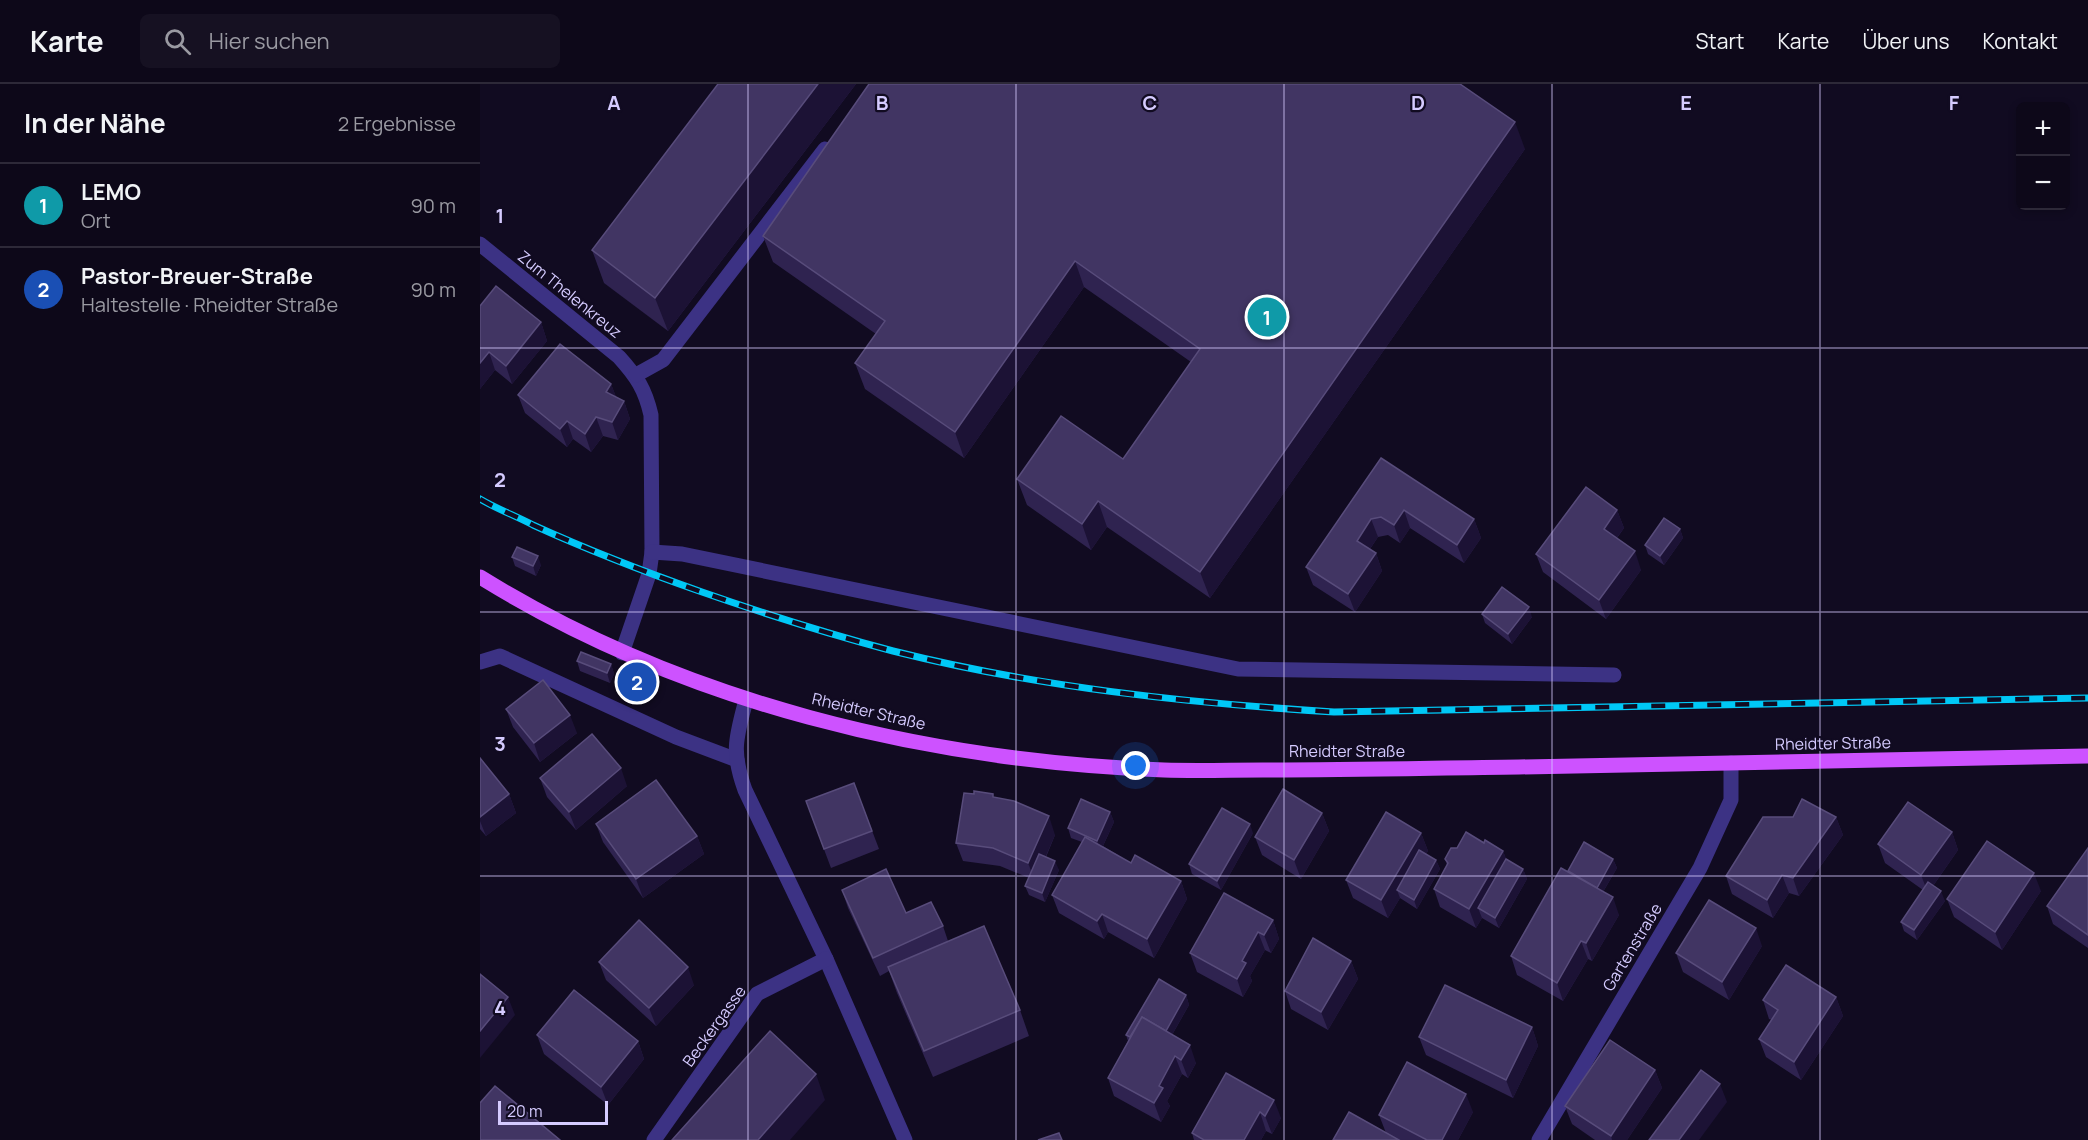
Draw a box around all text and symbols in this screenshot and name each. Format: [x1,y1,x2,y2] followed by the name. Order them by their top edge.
[140,14,560,68] search box
[30,22,104,60] text: Karte
[161,25,194,58] icon: search
[209,26,330,56] text: Hier suchen
[1695,27,1744,55] text: Start
[1777,27,1829,55] text: Karte
[1862,27,1950,55] text: Über uns
[1983,27,2058,55] text: Kontakt
[607,89,621,116] text: A
[876,89,889,116] text: B
[1143,89,1157,116] text: C
[1411,89,1425,116] text: D
[1680,89,1692,116] text: E
[1949,89,1960,116] text: F
[2016,102,2070,210] map controls
[2016,102,2070,156] button: +
[24,105,166,141] text: In der Nähe
[338,110,456,137] text: 2 Ergebnisse
[2016,156,2070,210] button: −
[81,177,141,207] text: LEMO
[39,192,48,219] text: 1
[410,192,456,219] text: 90 m
[496,202,504,229] text: 1
[81,207,111,234] text: Ort
[513,245,627,343] street label: Zum Thelenkreuz
[81,261,313,291] text: Pastor-Breuer-Straße
[38,276,49,303] text: 2
[410,276,456,303] text: 90 m
[81,291,338,318] text: Haltestelle · Rheidter Straße
[1248,294,1286,340] pin: 1
[494,466,506,493] text: 2
[618,660,656,704] pin: 2
[810,687,928,735] street label: Rheidter Straße
[494,730,506,757] text: 3
[1775,731,1891,755] street label: Rheidter Straße
[1289,740,1405,762] street label: Rheidter Straße
[1121,751,1150,780] your location
[1597,899,1667,995] street label: Gartenstraße
[677,981,751,1071] street label: Beckergasse
[494,994,506,1021] text: 4
[498,1098,608,1126] scale bar
[507,1100,543,1122] text: 20 m

